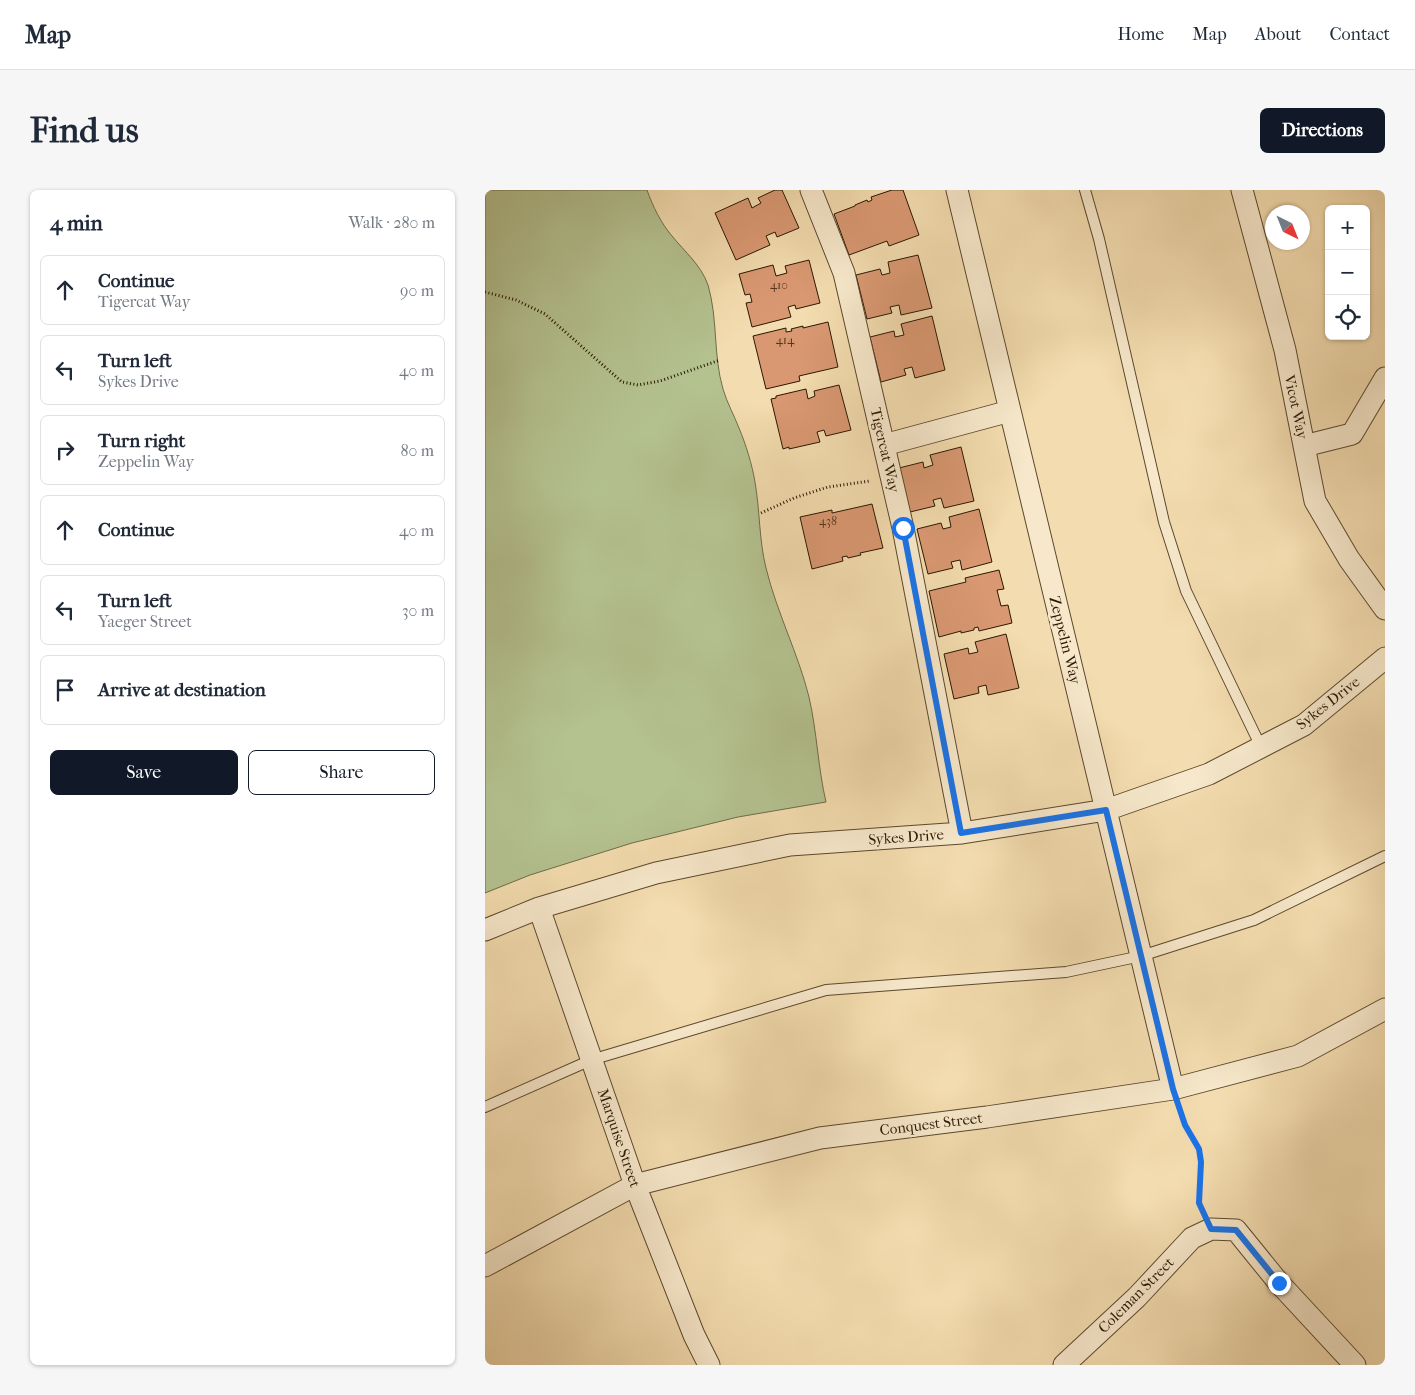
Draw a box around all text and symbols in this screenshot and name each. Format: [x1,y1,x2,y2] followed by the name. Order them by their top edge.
[25,21,71,49] text: Map
[1117,24,1164,45] text: Home
[1192,24,1227,45] text: Map
[1255,24,1301,45] text: About
[1329,24,1390,45] text: Contact
[1260,108,1385,153] button: Directions
[30,110,139,151] text: Find us
[1265,205,1310,250] north arrow
[1325,205,1370,340] map controls
[1325,205,1370,250] button: +
[50,211,103,235] text: 4 min
[348,213,435,232] text: Walk · 280 m
[1325,250,1370,295] button: −
[98,270,174,292] text: Continue
[51,276,79,304] icon: ahead
[770,278,788,292] house number: 410
[400,281,434,300] text: 90 m
[98,292,190,311] text: Tigercat Way
[1325,295,1370,340] button: locate
[776,333,795,347] house number: 414
[98,350,172,372] text: Turn left
[51,356,79,384] icon: left
[399,361,434,380] text: 40 m
[98,372,179,391] text: Sykes Drive
[1280,372,1312,442] street label: Vicot Way
[867,406,904,495] street label: Tigercat Way
[98,430,185,452] text: Turn right
[51,436,79,464] icon: right
[400,441,434,460] text: 80 m
[98,452,194,471] text: Zeppelin Way
[819,514,837,528] house number: 438
[51,516,79,544] icon: ahead
[892,517,915,540] route start
[98,519,174,541] text: Continue
[399,521,434,540] text: 40 m
[98,590,172,612] text: Turn left
[1045,594,1085,687] street label: Zeppelin Way
[51,596,79,624] icon: left
[402,601,434,620] text: 30 m
[98,612,192,631] text: Yaeger Street
[1293,672,1364,733] street label: Sykes Drive
[51,676,79,704] icon: arrive
[98,679,266,701] text: Arrive at destination
[50,750,238,795] button: Save
[248,750,435,795] button: Share
[868,825,945,849] street label: Sykes Drive
[594,1086,645,1190] street label: Marquise Street
[879,1109,984,1139] street label: Conquest Street
[1094,1253,1178,1337] street label: Coleman Street
[1268,1272,1291,1295] route end

